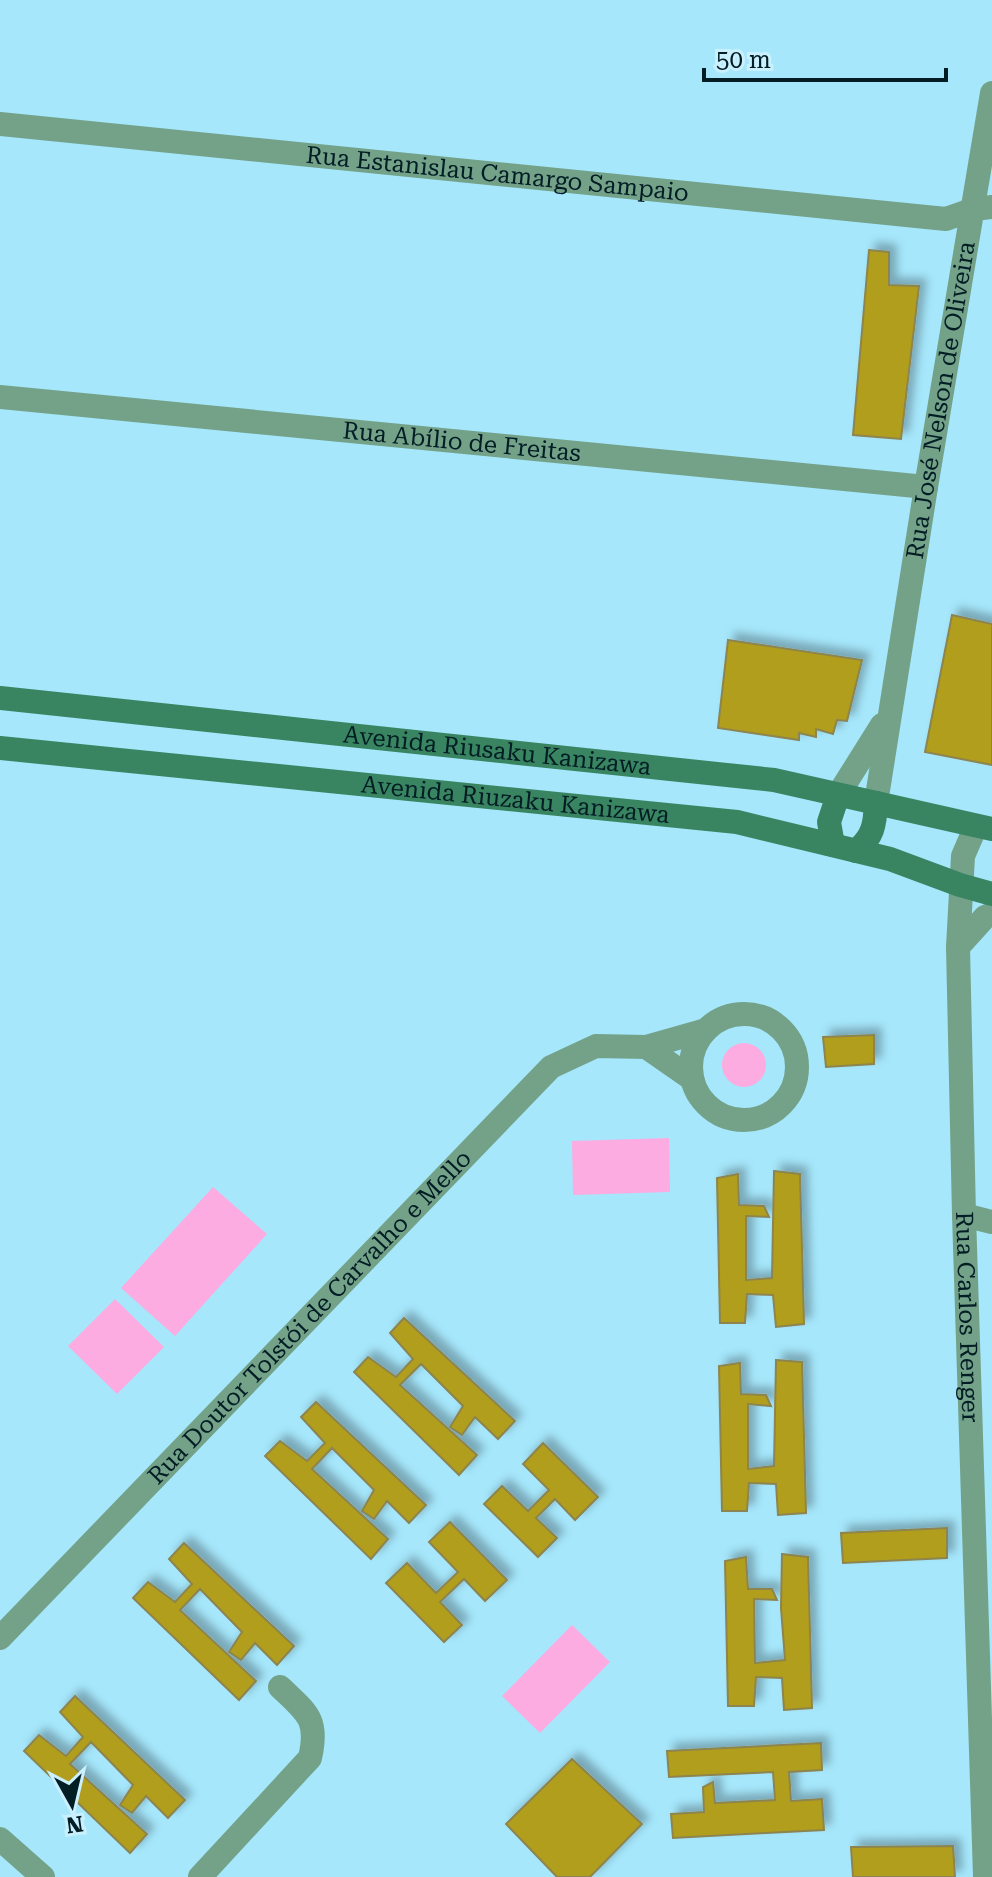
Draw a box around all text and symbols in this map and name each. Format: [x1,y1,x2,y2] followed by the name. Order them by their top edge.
[704,32,946,82] scale bar
[716,46,771,74] text: 50 m
[305,141,690,207] street label: Rua Estanislau Camargo Sampaio
[901,239,981,561] street label: Rua José Nelson de Oliveira
[342,416,582,467] street label: Rua Abílio de Freitas
[342,720,653,781] street label: Avenida Riusaku Kanizawa
[360,770,671,829] street label: Avenida Riuzaku Kanizawa
[142,1144,477,1490] street label: Rua Doutor Tolstói de Carvalho e Mello
[950,1211,985,1423] street label: Rua Carlos Renger
[32,1765,112,1845] north arrow
[65,1811,85,1838] text: N

